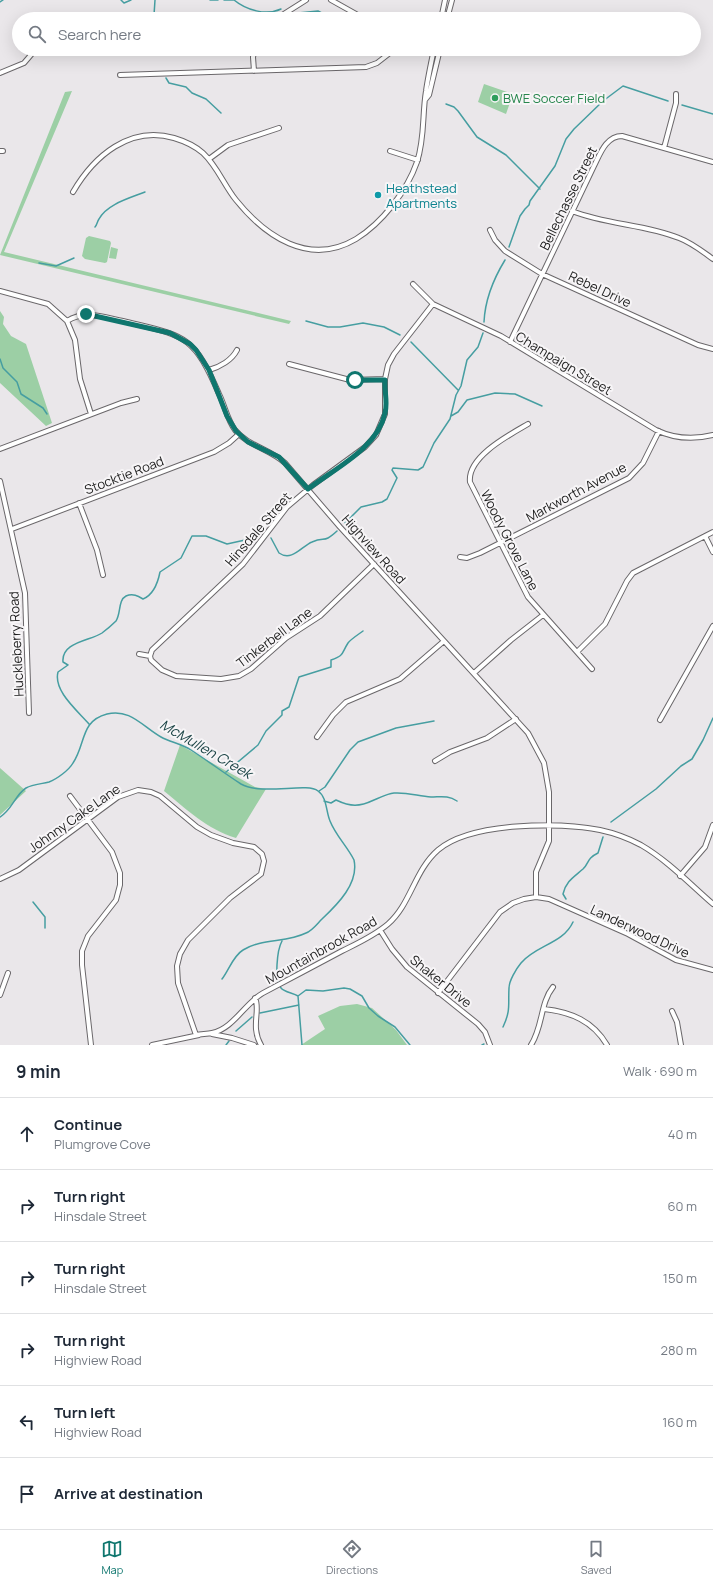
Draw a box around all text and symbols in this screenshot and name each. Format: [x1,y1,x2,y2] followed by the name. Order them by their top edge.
[12,12,701,56] search box
[26,23,48,45] icon: search
[58,24,141,45] text: Search here
[503,89,605,107] place label: BWE Soccer Field
[490,93,500,103] marker: BWE Soccer Field
[535,143,601,253] street label: Bellechasse Street
[386,179,457,212] place label: Heathstead Apartments
[373,190,383,200] marker: Heathstead Apartments
[566,267,635,312] street label: Rebel Drive
[77,305,95,323] route end
[512,327,616,399] street label: Champaign Street
[346,371,364,389] route start
[82,452,166,498] street label: Stocktie Road
[523,458,630,526] street label: Markworth Avenue
[477,487,543,594] street label: Woody Grove Lane
[221,488,295,570] street label: Hinsdale Street
[338,510,410,588] street label: Highview Road
[4,591,28,697] street label: Huckleberry Road
[233,602,316,671] street label: Tinkerbell Lane
[157,714,258,784] water label: McMullen Creek
[24,779,124,856] street label: Johnny Cake Lane
[588,900,693,962] street label: Landerwood Drive
[262,912,380,988] street label: Mountainbrook Road
[406,951,476,1012] street label: Shaker Drive
[16,1060,61,1083] text: 9 min
[623,1062,697,1080] text: Walk · 690 m
[54,1114,122,1135] text: Continue
[16,1123,38,1145] icon: ahead
[668,1125,697,1143] text: 40 m
[54,1135,151,1153] text: Plumgrove Cove
[54,1186,125,1207] text: Turn right
[16,1195,38,1217] icon: right
[667,1197,697,1215] text: 60 m
[54,1207,147,1225] text: Hinsdale Street
[54,1258,125,1279] text: Turn right
[16,1267,38,1289] icon: right
[663,1269,697,1287] text: 150 m
[54,1279,147,1297] text: Hinsdale Street
[54,1330,125,1351] text: Turn right
[16,1339,38,1361] icon: right
[660,1341,697,1359] text: 280 m
[54,1351,142,1369] text: Highview Road
[54,1402,116,1423] text: Turn left
[16,1411,38,1433] icon: left
[662,1413,697,1431] text: 160 m
[54,1423,142,1441] text: Highview Road
[16,1483,38,1505] icon: arrive
[54,1483,203,1504] text: Arrive at destination
[101,1538,123,1577] tab: Map
[326,1538,378,1577] tab: Directions
[581,1538,612,1577] tab: Saved

